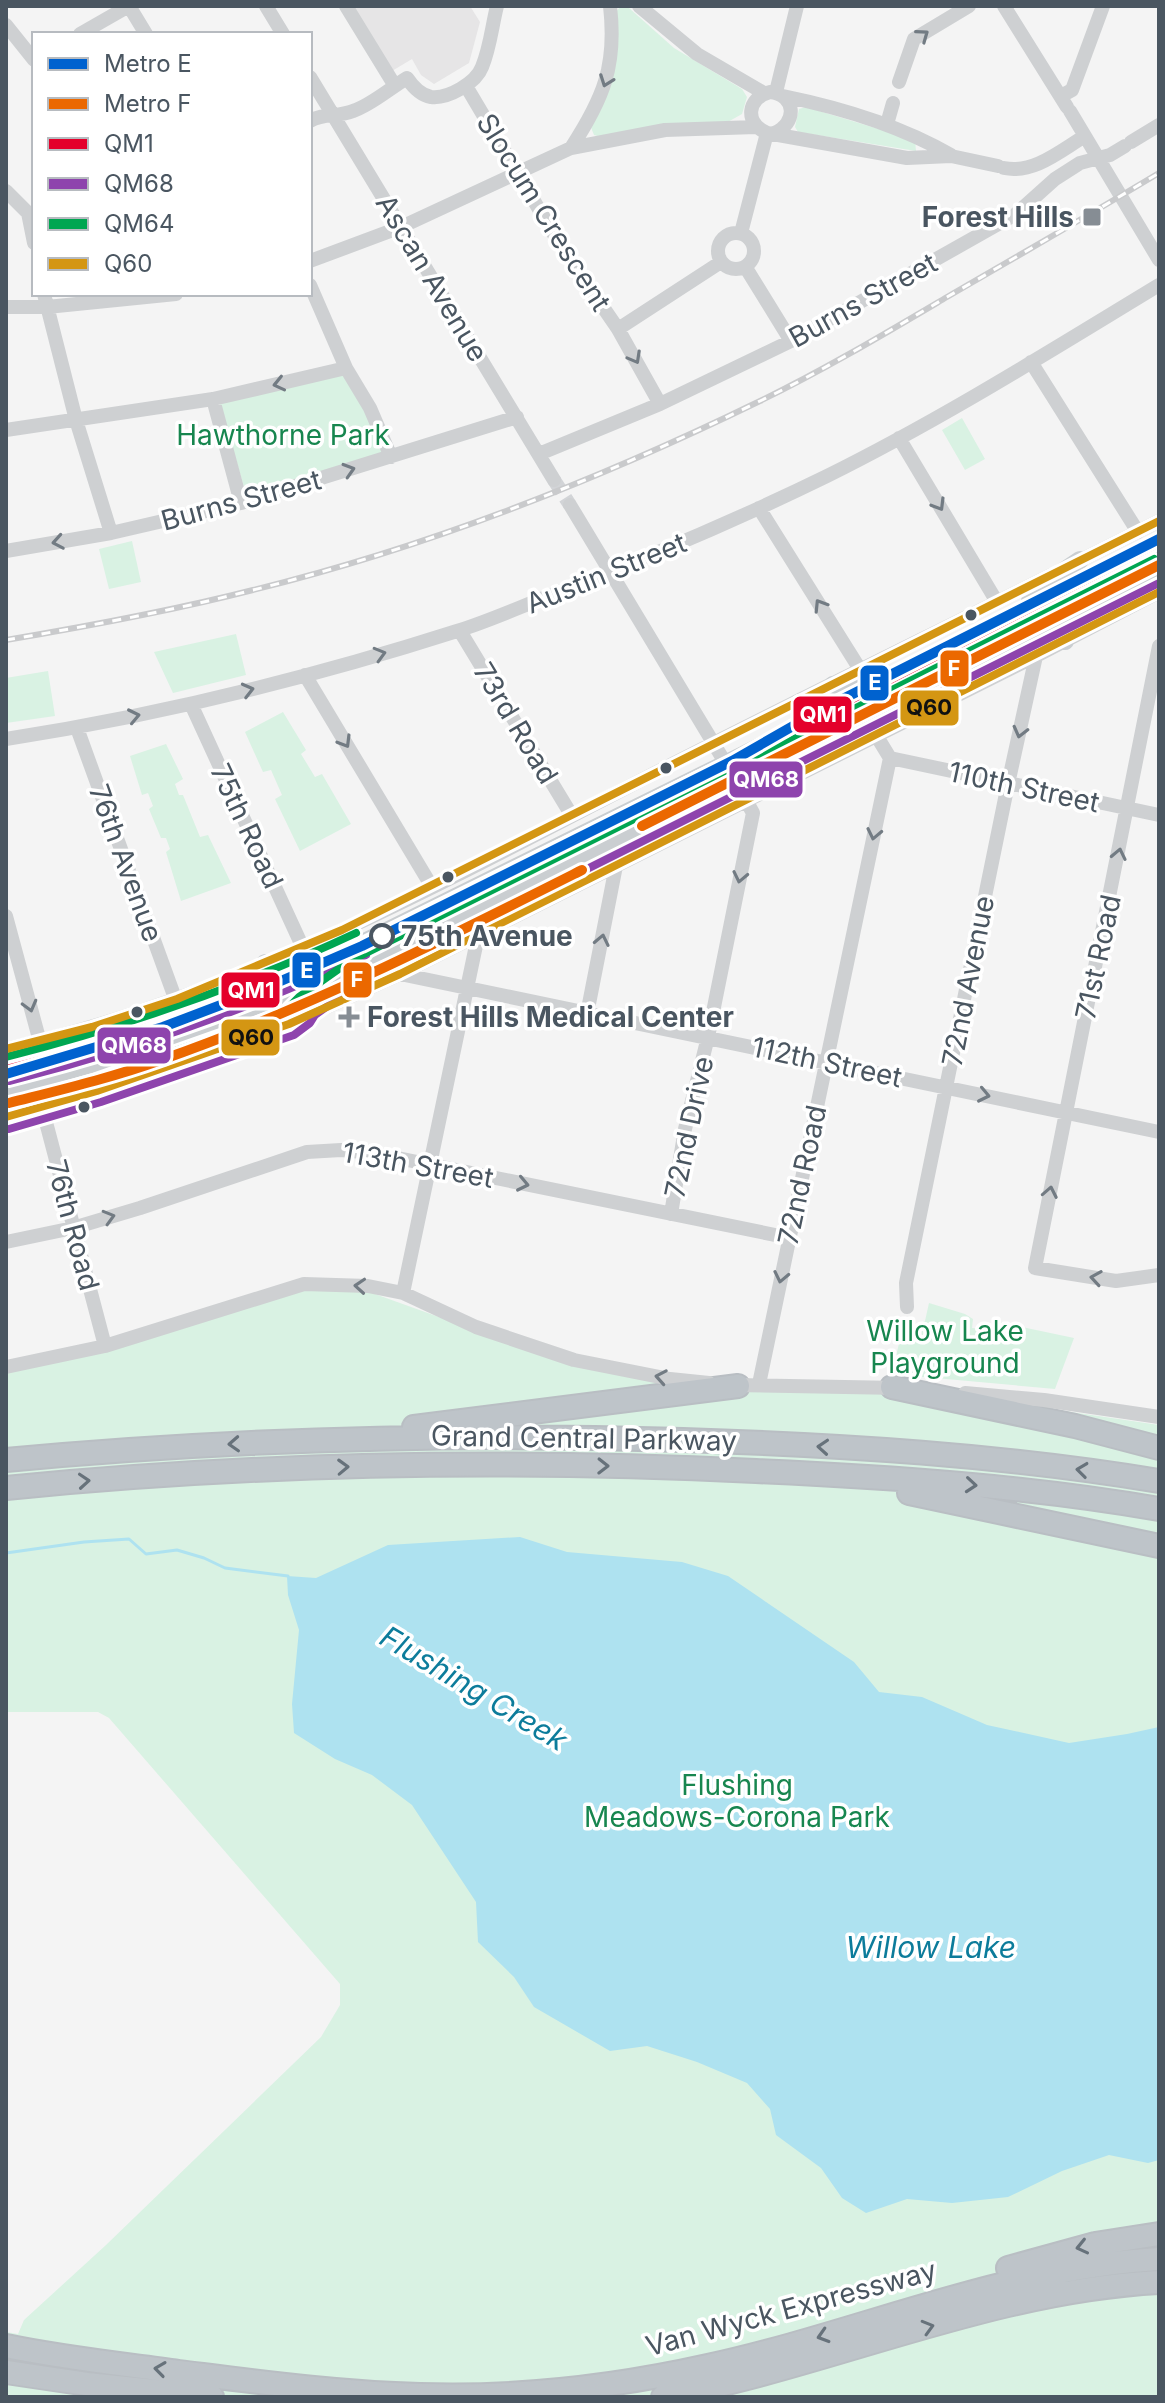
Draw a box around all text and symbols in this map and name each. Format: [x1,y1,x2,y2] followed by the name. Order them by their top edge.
[914,30,929,45] one-way arrow
[32,32,312,296] legend
[104,49,192,78] text: Metro E
[599,73,615,87] one-way arrow
[104,89,191,118] text: Metro F
[470,107,618,317] street label: Slocum Crescent
[104,129,154,158] text: QM1
[104,169,174,198] text: QM68
[369,188,495,368] street label: Ascan Avenue
[922,200,1074,234] place label: Forest Hills
[1081,206,1103,228] marker: Forest Hills
[104,209,174,238] text: QM64
[783,245,943,355] street label: Burns Street
[104,249,152,278] text: Q60
[625,350,640,365] one-way arrow
[273,374,287,391] one-way arrow
[176,418,390,452] park label: Hawthorne Park
[157,462,325,538] street label: Burns Street
[341,463,355,479] one-way arrow
[929,496,945,511] one-way arrow
[521,525,691,621] street label: Austin Street
[52,533,65,550] one-way arrow
[814,599,829,614] one-way arrow
[963,607,979,623] unlabelled marker
[372,647,386,663] one-way arrow
[939,649,970,688] line badge: F
[948,655,960,681] text: F
[467,656,565,790] street label: 73rd Road
[859,664,890,702] line badge: E
[868,669,882,695] text: E
[240,682,254,699] one-way arrow
[899,689,960,727] line badge: Q60
[906,694,952,720] text: Q60
[792,695,853,734] line badge: QM1
[799,701,847,727] text: QM1
[126,708,140,725] one-way arrow
[1012,725,1029,739] one-way arrow
[335,733,351,748] one-way arrow
[945,754,1103,820] street label: 110th Street
[203,758,291,894] street label: 75th Road
[658,760,674,776] unlabelled marker
[728,760,804,799] line badge: QM68
[733,766,799,792] text: QM68
[82,780,170,946] street label: 76th Avenue
[866,827,883,841] one-way arrow
[1109,848,1126,861] one-way arrow
[440,869,456,885] unlabelled marker
[732,869,749,883] one-way arrow
[1068,892,1128,1022] street label: 71st Road
[935,893,1001,1069] street label: 72nd Avenue
[401,919,573,953] place label: 75th Avenue
[370,924,394,948] marker: 75th Avenue
[593,934,610,948] one-way arrow
[291,951,322,989] line badge: E
[300,957,314,983] text: E
[342,961,373,999] line badge: F
[351,966,363,992] text: F
[220,971,281,1009] line badge: QM1
[227,977,275,1003] text: QM1
[21,998,37,1012] one-way arrow
[367,1000,734,1034] place label: Forest Hills Medical Center
[129,1004,145,1020] unlabelled marker
[338,1006,360,1028] marker: Forest Hills Medical Center
[220,1018,281,1057] line badge: Q60
[228,1024,274,1050] text: Q60
[96,1026,172,1065] line badge: QM68
[749,1030,905,1094] street label: 112th Street
[101,1032,167,1058] text: QM68
[657,1053,721,1201] street label: 72nd Drive
[977,1086,991,1103] one-way arrow
[76,1099,92,1115] unlabelled marker
[771,1102,833,1248] street label: 72nd Road
[340,1135,496,1195] street label: 113th Street
[39,1156,107,1294] street label: 76th Road
[516,1174,530,1191] one-way arrow
[1041,1185,1058,1199] one-way arrow
[101,1210,115,1226] one-way arrow
[773,1270,790,1283] one-way arrow
[1089,1270,1102,1287] one-way arrow
[353,1278,366,1295] one-way arrow
[866,1314,1024,1380] park label: Willow Lake Playground
[654,1370,667,1387] one-way arrow
[431,1418,737,1458] street label: Grand Central Parkway
[227,1435,240,1452] one-way arrow
[816,1439,829,1456] one-way arrow
[597,1457,610,1474] one-way arrow
[337,1458,350,1476] one-way arrow
[1075,1461,1088,1478] one-way arrow
[78,1473,91,1490] one-way arrow
[965,1476,978,1493] one-way arrow
[374,1618,575,1758] water label: Flushing Creek
[584,1768,890,1834] park label: Flushing Meadows-Corona Park
[846,1929,1016,1965] water label: Willow Lake
[1076,2238,1089,2255] one-way arrow
[642,2253,940,2363] street label: Van Wyck Expressway
[921,2320,934,2336] one-way arrow
[816,2327,830,2343] one-way arrow
[153,2361,167,2378] one-way arrow

